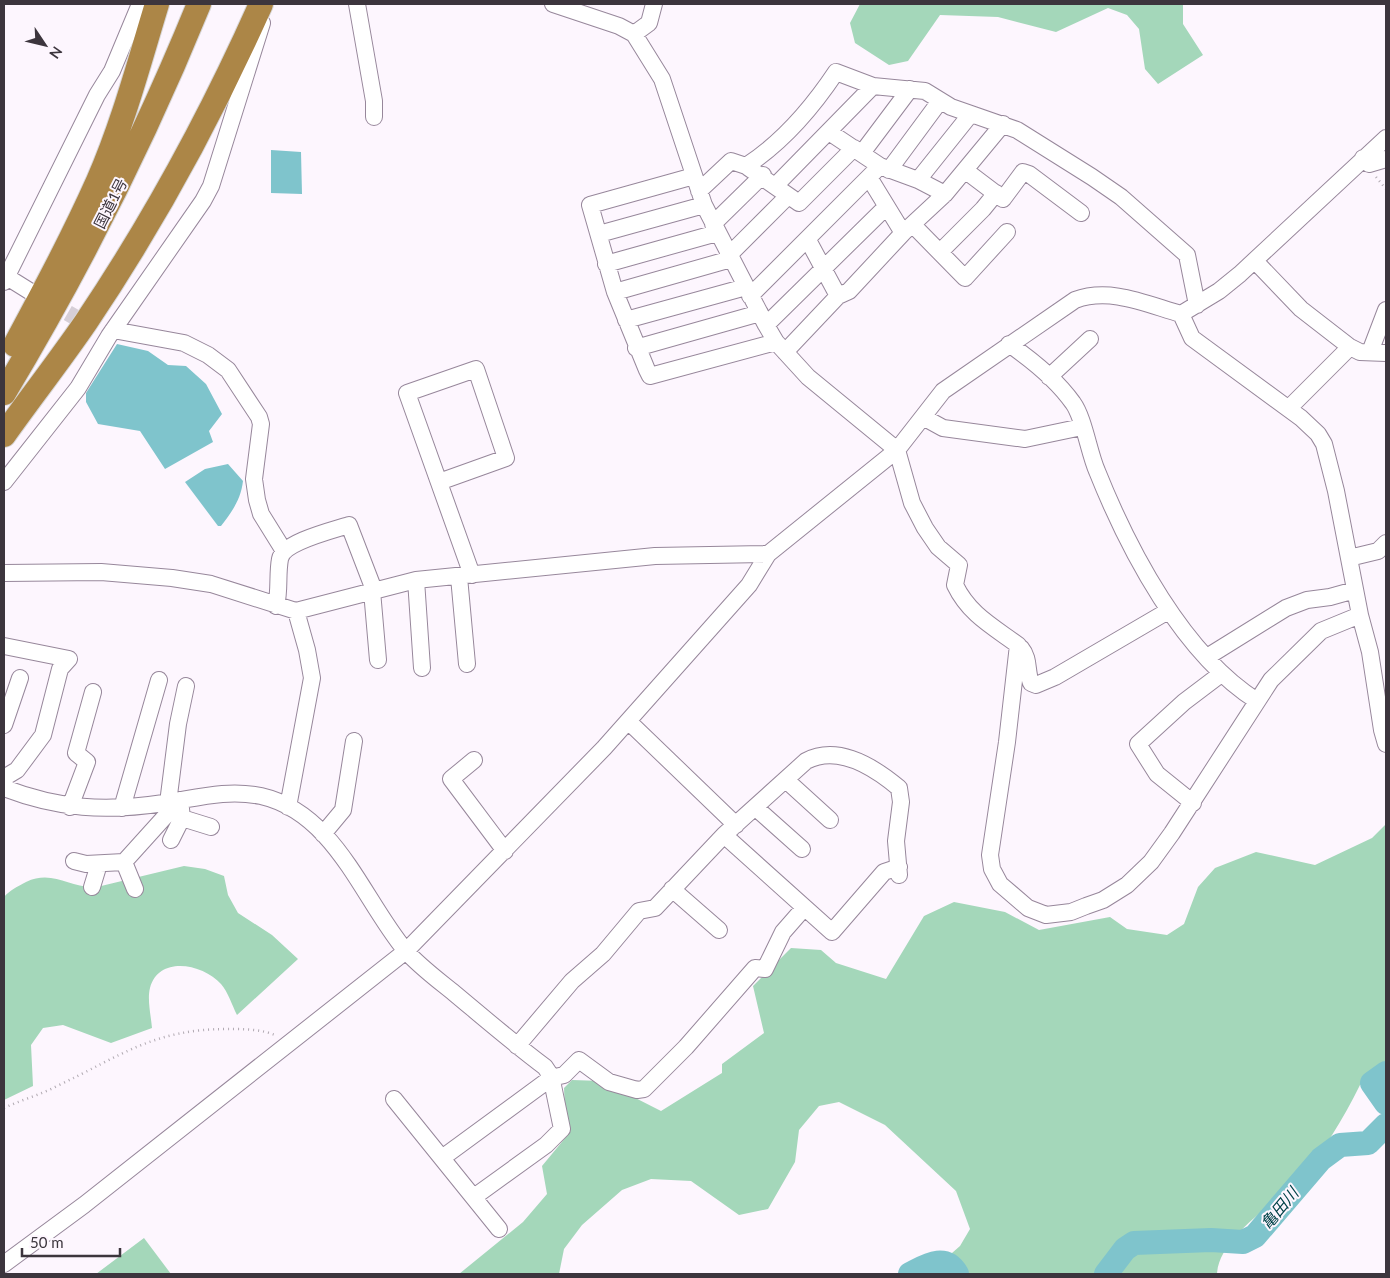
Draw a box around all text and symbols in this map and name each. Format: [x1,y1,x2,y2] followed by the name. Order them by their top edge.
[20,20,70,70] north arrow
[46,43,66,62] text: N
[90,175,130,231] street label: 国道1号
[1256,1182,1303,1232] water label: 亀田川
[22,1226,120,1258] scale bar
[30,1233,64,1251] text: 50 m

